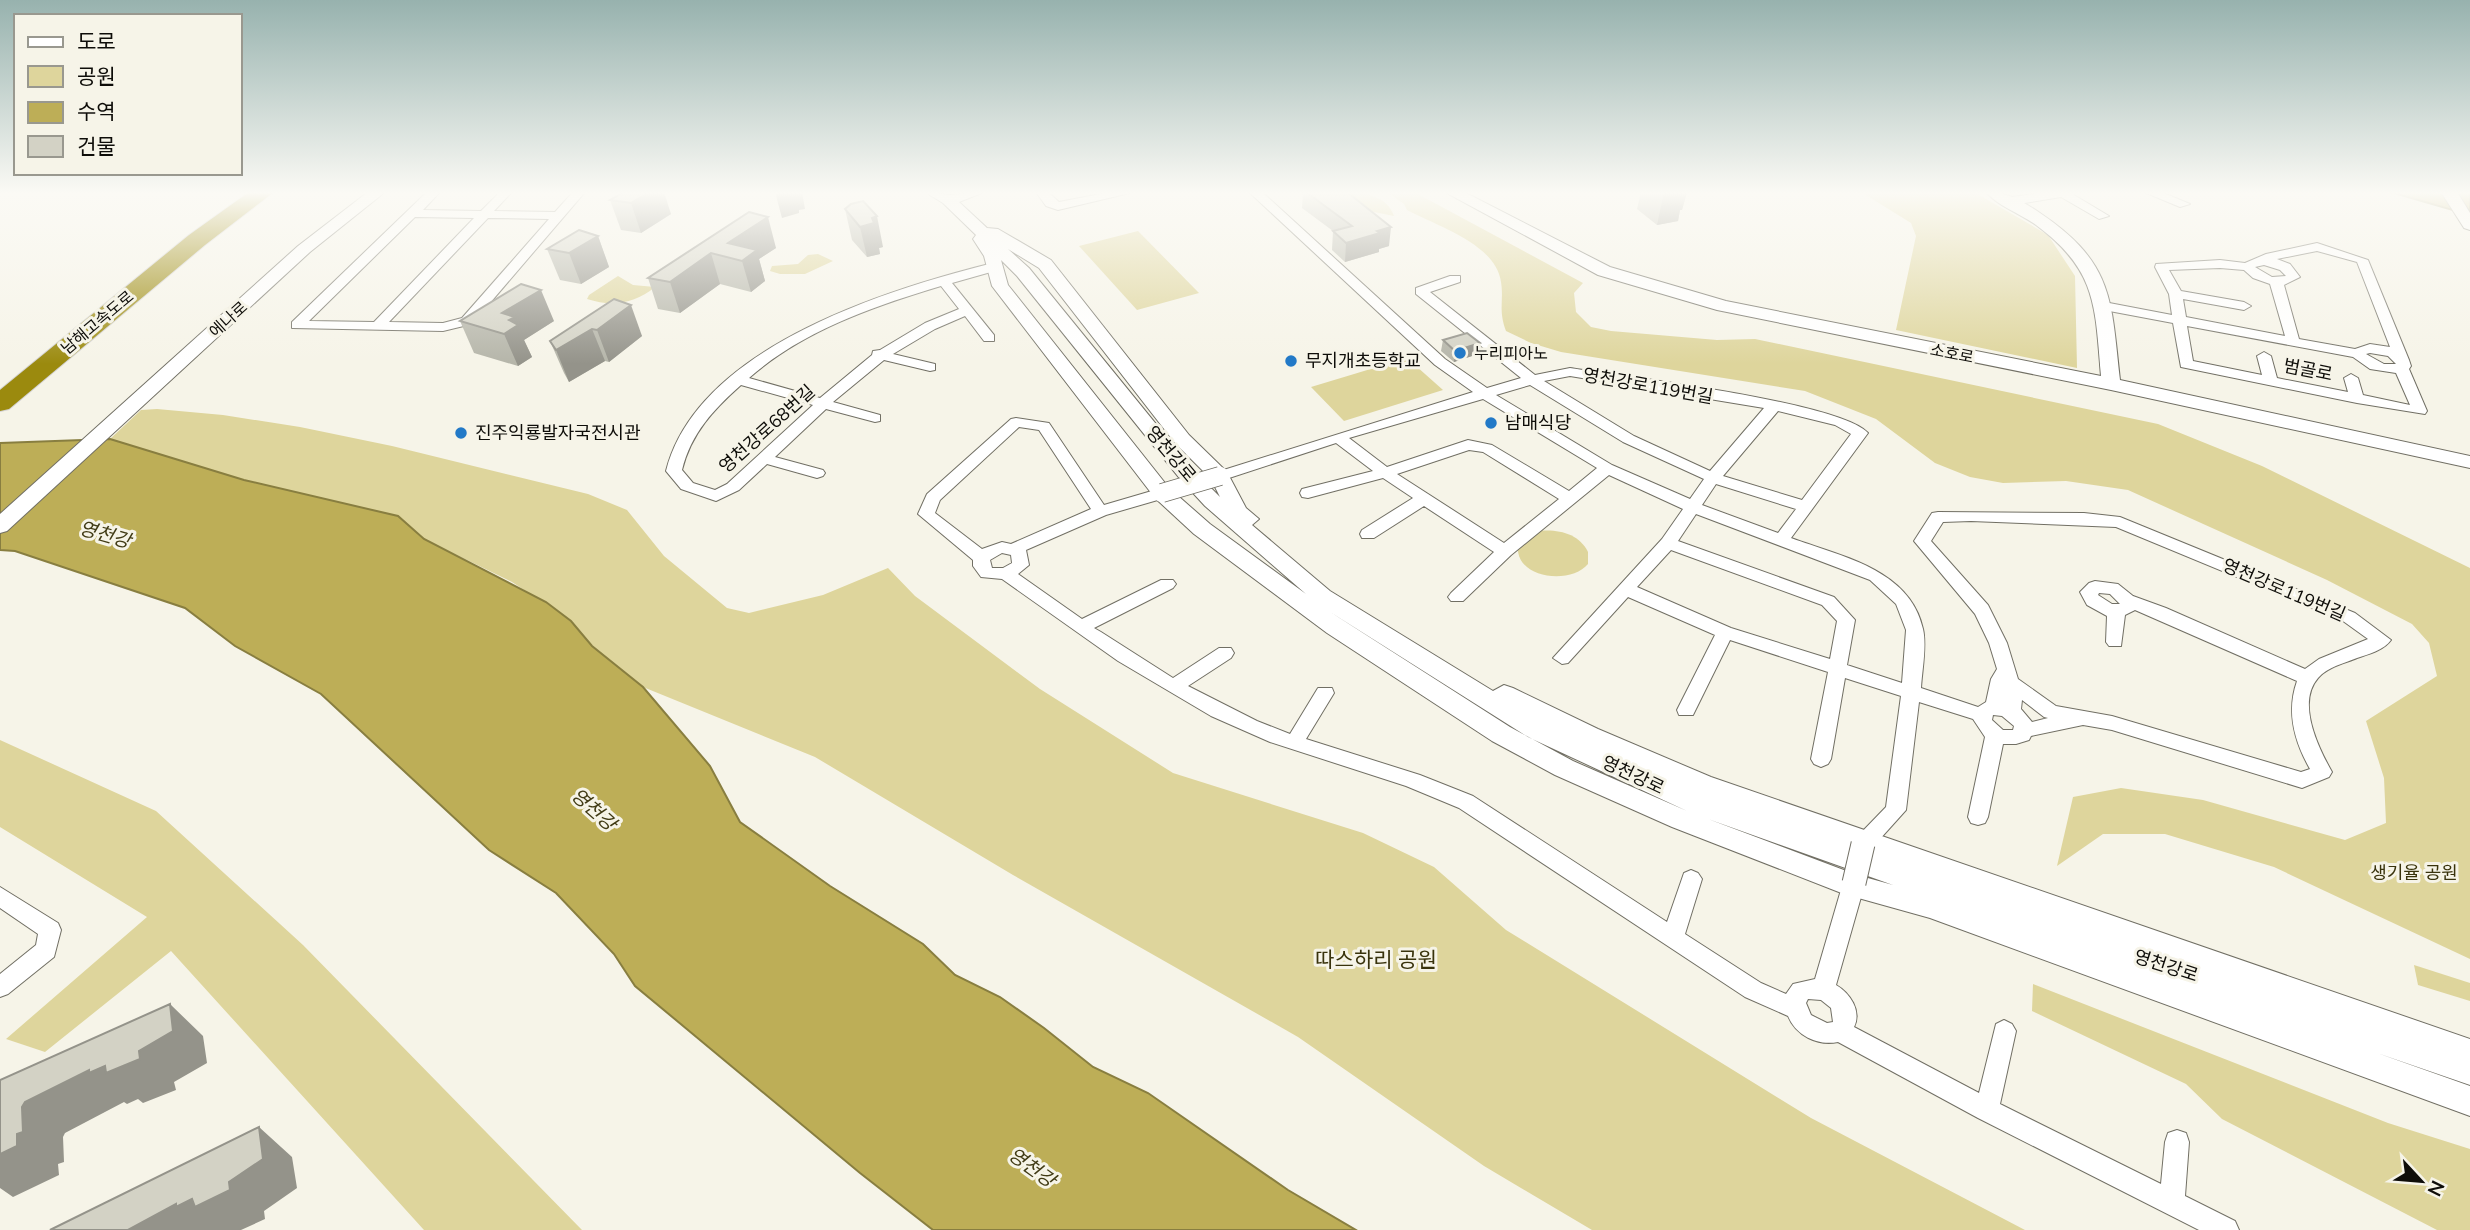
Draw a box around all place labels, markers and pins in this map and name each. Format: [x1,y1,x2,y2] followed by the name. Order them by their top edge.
[1474,343,1548,363] place label: 누리피아노
[1452,345,1468,361] marker: 누리피아노
[1305,349,1421,372] place label: 무지개초등학교
[1283,353,1299,369] marker: 무지개초등학교
[1505,411,1571,434] place label: 남매식당
[1483,415,1499,431] marker: 남매식당
[475,421,641,444] place label: 진주익룡발자국전시관
[453,425,469,441] marker: 진주익룡발자국전시관

